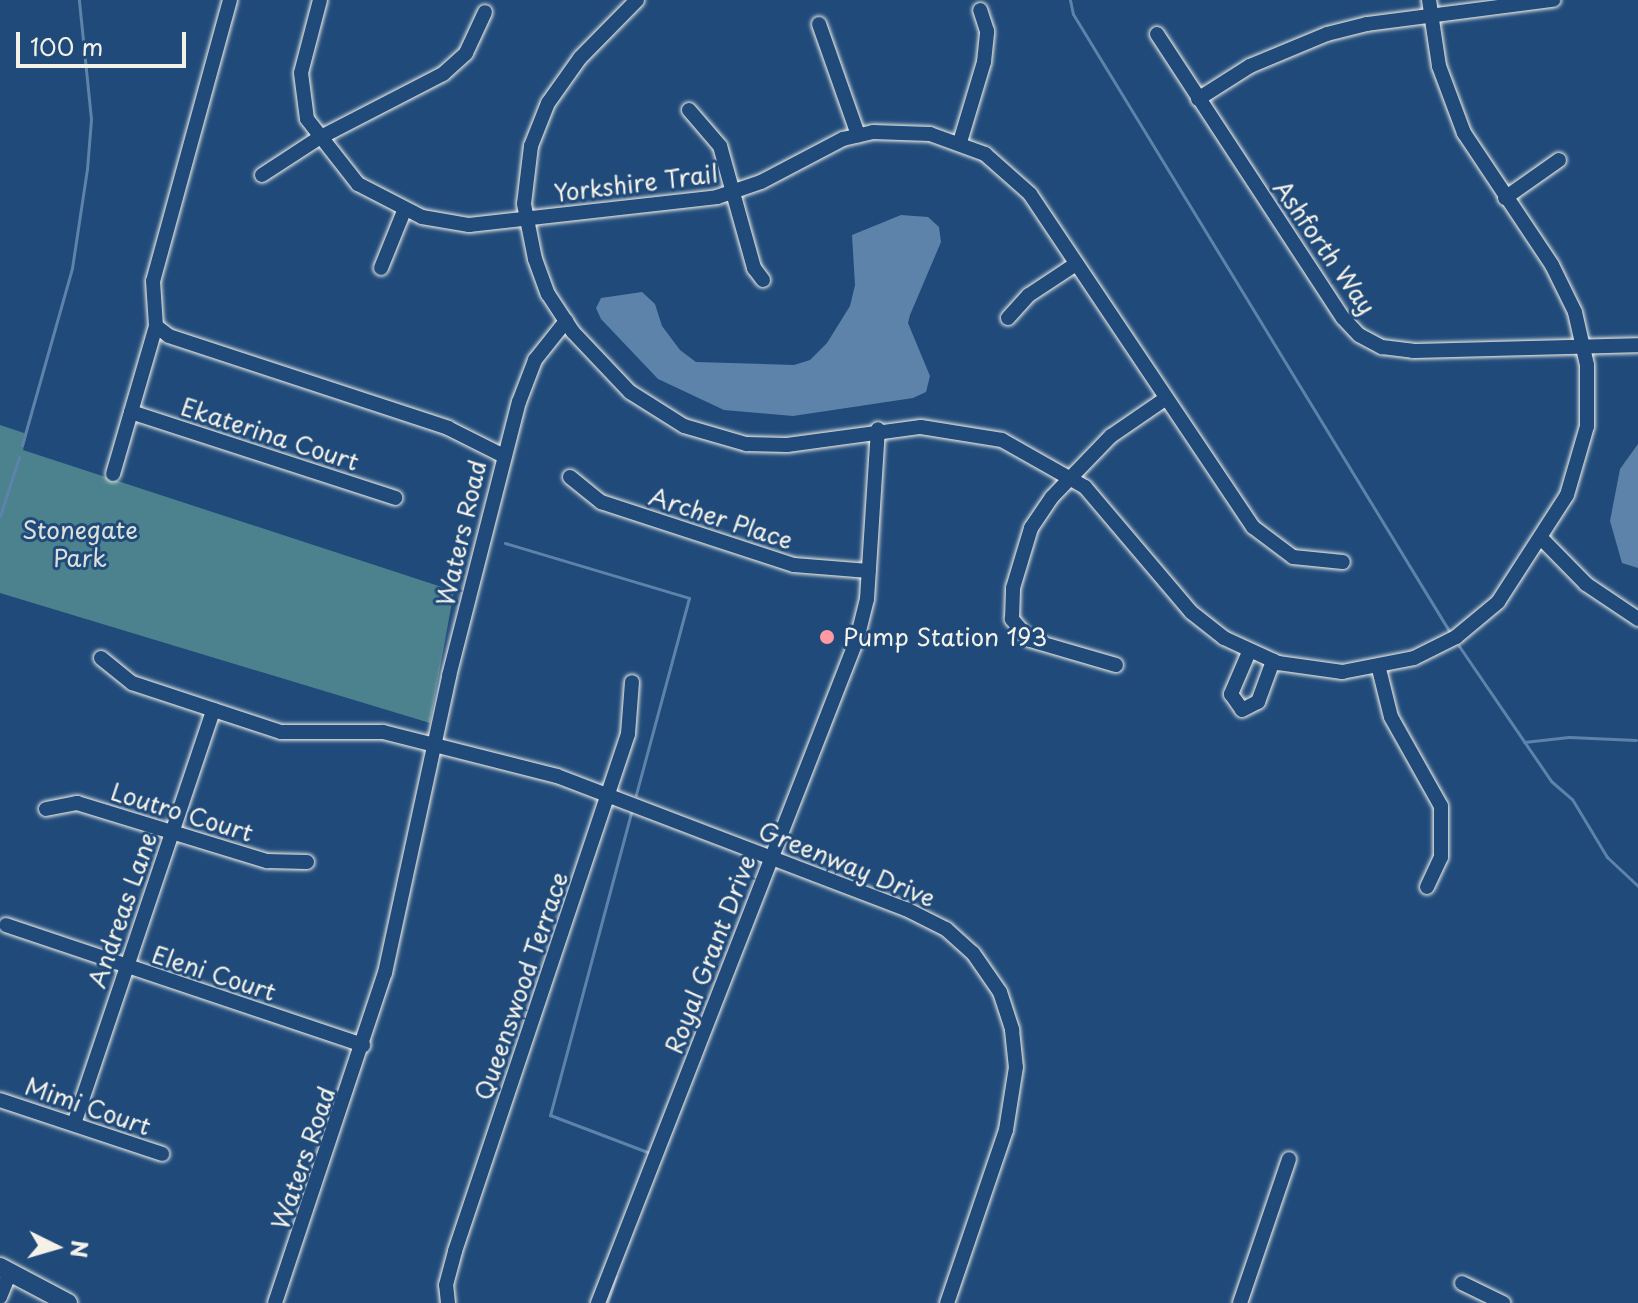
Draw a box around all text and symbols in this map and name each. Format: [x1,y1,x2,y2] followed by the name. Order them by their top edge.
[20,16,190,66] scale bar
[30,28,103,64] text: 100 m
[552,159,720,207] street label: Yorkshire Trail
[1268,174,1382,320] street label: Ashforth Way
[178,392,362,476] street label: Ekaterina Court
[430,457,492,609] street label: Waters Road
[645,481,797,555] street label: Archer Place
[22,516,138,572] park label: Stonegate Park
[843,623,1047,651] place label: Pump Station 193
[818,628,836,646] marker: Pump Station 193
[107,777,257,847] street label: Loutro Court
[754,815,940,913] street label: Greenway Drive
[82,829,162,991] street label: Andreas Lane
[659,850,761,1058] street label: Royal Grant Drive
[468,868,574,1104] street label: Queenswood Terrace
[149,939,279,1007] street label: Eleni Court
[21,1071,155,1141] street label: Mimi Court
[265,1083,341,1233] street label: Waters Road
[16,1207,96,1287] north arrow
[63,1239,98,1259] text: N

